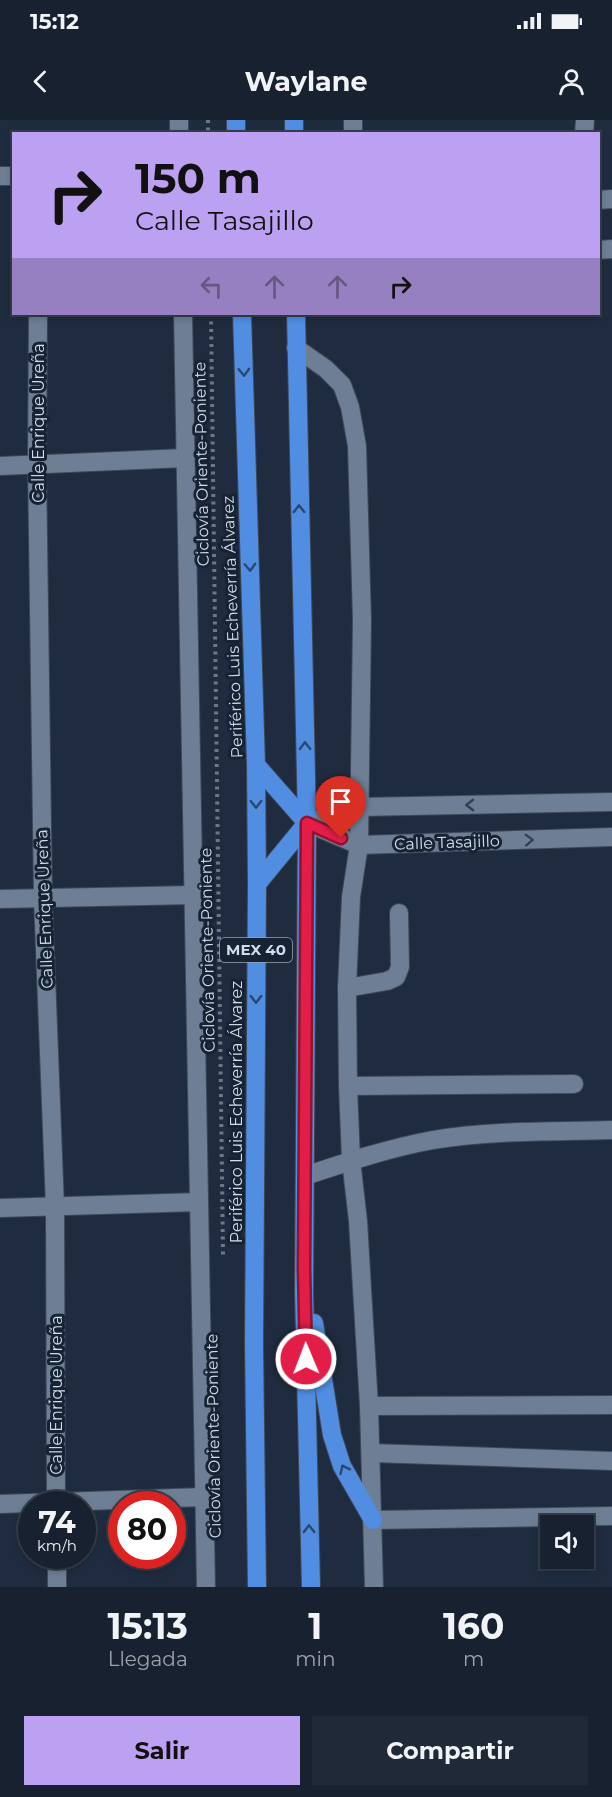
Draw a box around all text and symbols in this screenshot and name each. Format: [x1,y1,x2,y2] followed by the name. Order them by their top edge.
[30,8,79,35] text: 15:12
[24,65,57,98] icon: back
[244,65,368,98] text: Waylane
[555,65,588,98] icon: person
[135,152,261,204] text: 150 m
[36,156,114,234] icon: right
[135,204,314,237] text: Calle Tasajillo
[195,270,228,303] icon: left
[258,270,291,303] icon: ahead
[321,270,354,303] icon: ahead
[384,270,417,303] icon: right
[29,343,48,503] street label: Calle Enrique Ureña
[190,362,213,566] street label: Ciclovía Oriente-Poniente
[237,367,250,376] one-way arrow
[218,495,247,758] street label: Periférico Luis Echeverría Álvarez
[293,504,306,513] one-way arrow
[243,562,256,571] one-way arrow
[299,741,311,750] one-way arrow
[315,776,366,838] pin
[324,785,357,818] icon: arrive
[250,799,262,808] one-way arrow
[465,799,474,811] one-way arrow
[32,829,57,989] street label: Calle Enrique Ureña
[394,831,500,854] street label: Calle Tasajillo
[524,833,533,846] one-way arrow
[196,848,219,1052] street label: Ciclovía Oriente-Poniente
[220,938,292,962] road number: MEX 40
[227,981,246,1243] street label: Periférico Luis Echeverría Álvarez
[250,994,262,1003] one-way arrow
[47,1315,66,1475] street label: Calle Enrique Ureña
[274,1327,338,1391] position arrow
[202,1334,225,1538] street label: Ciclovía Oriente-Poniente
[340,1464,352,1475] one-way arrow
[108,1491,186,1569] speed limit sign: 80
[38,1504,76,1541] text: 74
[540,1515,594,1569] map controls
[540,1515,594,1569] button: sound
[303,1524,316,1533] one-way arrow
[37,1536,77,1555] text: km/h
[107,1604,188,1648] text: 15:13
[308,1604,322,1648] text: 1
[443,1604,504,1648] text: 160
[108,1647,188,1671] text: Llegada
[295,1647,335,1671] text: min
[463,1647,484,1671] text: m
[24,1716,300,1785] button: Salir
[312,1716,588,1785] button: Compartir

